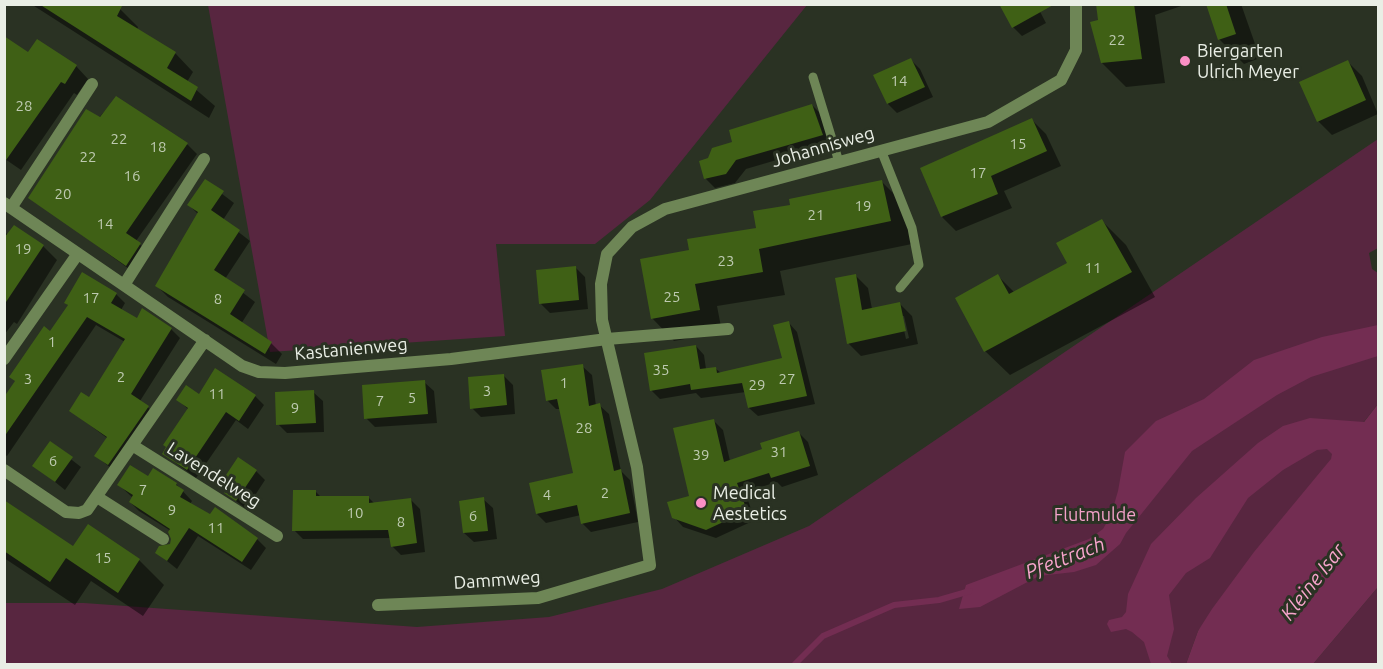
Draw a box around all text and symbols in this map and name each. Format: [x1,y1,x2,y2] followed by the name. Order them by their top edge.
[1109,31,1125,49] house number: 22
[1197,40,1299,82] place label: Biergarten Ulrich Meyer
[1178,54,1192,68] marker: Biergarten Ulrich Meyer
[891,72,907,90] house number: 14
[16,97,32,115] house number: 28
[769,122,877,172] street label: Johannisweg
[111,130,127,148] house number: 22
[1010,135,1026,153] house number: 15
[150,138,166,156] house number: 18
[80,148,96,166] house number: 22
[970,164,986,182] house number: 17
[124,167,140,185] house number: 16
[55,185,71,203] house number: 20
[855,197,871,215] house number: 19
[808,206,824,224] house number: 21
[97,215,113,233] house number: 14
[15,240,31,258] house number: 19
[718,252,734,270] house number: 23
[1085,259,1101,277] house number: 11
[664,288,680,306] house number: 25
[83,289,99,307] house number: 17
[214,290,222,308] house number: 8
[48,333,56,351] house number: 1
[294,333,408,365] street label: Kastanienweg
[653,361,669,379] house number: 35
[117,368,125,386] house number: 2
[24,370,32,388] house number: 3
[779,370,795,388] house number: 27
[560,374,568,392] house number: 1
[749,376,765,394] house number: 29
[483,382,491,400] house number: 3
[209,385,225,403] house number: 11
[408,389,416,407] house number: 5
[376,392,384,410] house number: 7
[291,399,299,417] house number: 9
[576,419,592,437] house number: 28
[163,438,265,512] street label: Lavendelweg
[771,443,787,461] house number: 31
[693,446,709,464] house number: 39
[49,452,57,470] house number: 6
[139,481,147,499] house number: 7
[713,482,787,524] place label: Medical Aestetics
[601,484,609,502] house number: 2
[543,486,551,504] house number: 4
[694,496,708,510] marker: Medical Aestetics
[168,501,176,519] house number: 9
[347,504,363,522] house number: 10
[1054,504,1136,526] park label: Flutmulde
[469,507,477,525] house number: 6
[397,513,405,531] house number: 8
[208,519,224,537] house number: 11
[1022,532,1108,584] water label: Pfettrach
[1276,539,1350,625] water label: Kleine Isar
[95,549,111,567] house number: 15
[453,566,541,594] street label: Dammweg

